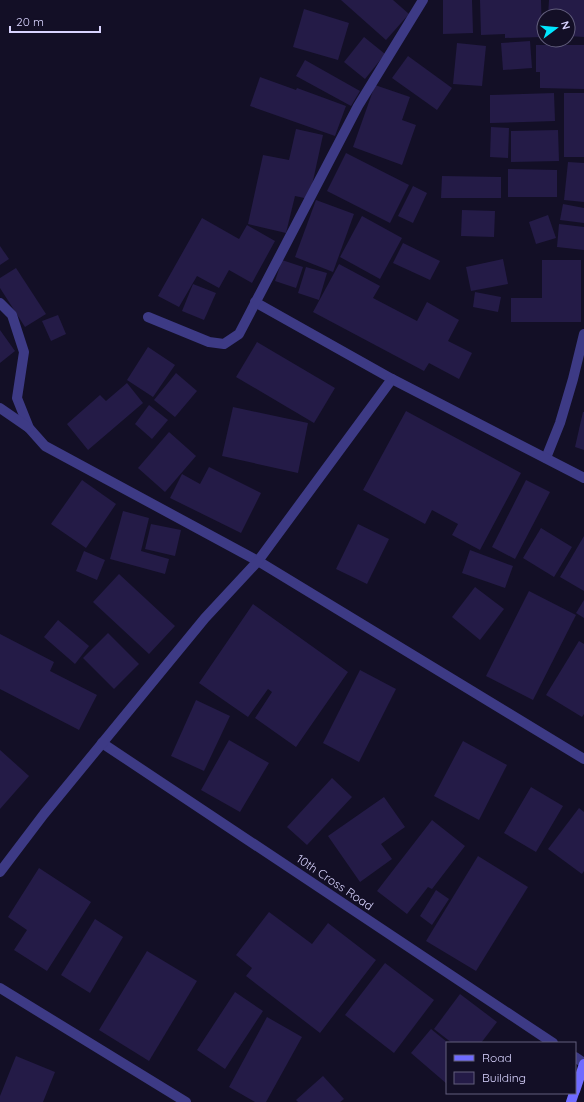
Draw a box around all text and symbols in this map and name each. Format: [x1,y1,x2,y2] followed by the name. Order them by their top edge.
[10,8,100,34] scale bar
[536,8,576,48] north arrow
[16,14,44,29] text: 20 m
[558,19,573,31] text: N
[294,851,376,913] street label: 10th Cross Road
[446,1042,576,1094] legend
[482,1050,512,1065] text: Road
[482,1070,526,1085] text: Building

